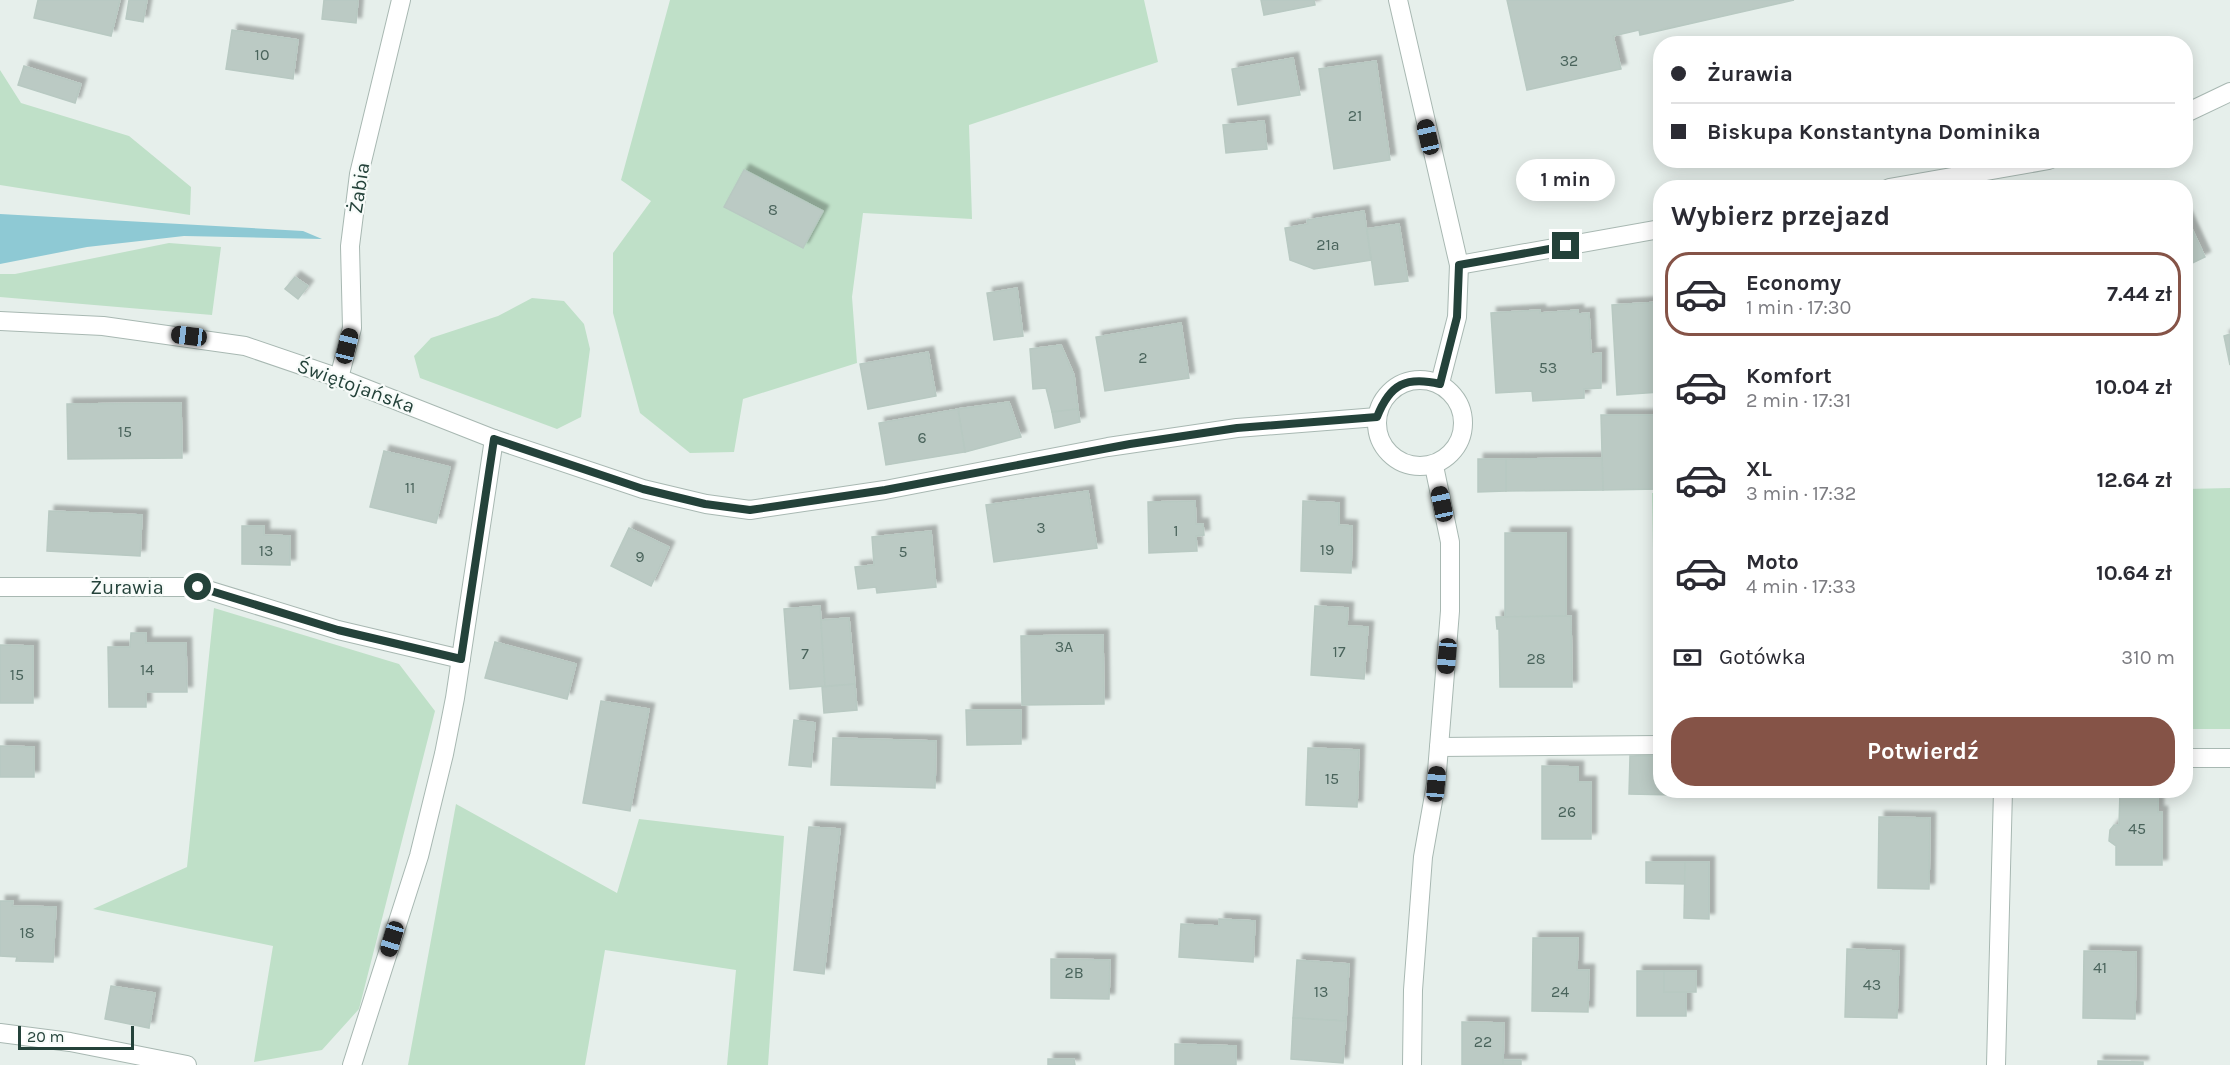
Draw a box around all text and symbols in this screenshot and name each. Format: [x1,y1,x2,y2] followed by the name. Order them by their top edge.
[255,45,269,64] house number: 10
[1560,51,1578,70] house number: 32
[1707,61,1793,87] text: Żurawia
[1348,106,1362,125] house number: 21
[1415,117,1441,157] car
[1707,119,2041,145] text: Biskupa Konstantyna Dominika
[1516,159,1616,201] callout: 1 min
[344,161,374,215] street label: Żabia
[1540,168,1591,191] text: 1 min
[768,200,778,219] house number: 8
[1671,200,1890,232] text: Wybierz przejazd
[1552,232,1579,259] route end
[1316,235,1340,254] house number: 21a
[1674,267,1728,321] icon: car
[1746,270,1841,296] text: Economy
[2107,281,2172,307] text: 7.44 zł
[1746,296,1851,319] text: 1 min · 17:30
[170,325,208,347] car
[334,326,360,366] car
[1138,348,1148,367] house number: 2
[294,353,418,418] street label: Świętojańska
[1539,358,1557,377] house number: 53
[1674,360,1728,414] icon: car
[1746,363,1832,389] text: Komfort
[2095,374,2172,400] text: 10.04 zł
[1746,389,1851,412] text: 2 min · 17:31
[118,422,132,441] house number: 15
[917,428,927,447] house number: 6
[1674,453,1728,507] icon: car
[1746,456,1772,482] text: XL
[2097,467,2172,493] text: 12.64 zł
[405,478,415,497] house number: 11
[1746,482,1856,505] text: 3 min · 17:32
[1429,485,1455,523] car
[1036,518,1046,537] house number: 3
[1173,521,1179,540] house number: 1
[1320,540,1334,559] house number: 19
[259,541,273,560] house number: 13
[898,542,908,561] house number: 5
[1674,546,1728,600] icon: car
[635,547,645,566] house number: 9
[1746,549,1799,575] text: Moto
[2096,560,2172,586] text: 10.64 zł
[184,573,211,600] route start
[1746,575,1856,598] text: 4 min · 17:33
[90,576,164,599] street label: Żurawia
[1055,637,1073,656] house number: 3A
[1436,637,1458,675] car
[1671,641,1704,674] icon: cash
[1333,642,1346,661] house number: 17
[801,644,809,663] house number: 7
[1719,644,1806,670] text: Gotówka
[2121,646,2175,669] text: 310 m
[1526,649,1546,668] house number: 28
[140,660,154,679] house number: 14
[10,665,24,684] house number: 15
[1671,717,2175,786] button: Potwierdź
[1425,765,1447,803] car
[1325,769,1339,788] house number: 15
[1558,802,1576,821] house number: 26
[2128,819,2146,838] house number: 45
[378,919,406,959] car
[19,923,35,942] house number: 18
[2093,958,2107,977] house number: 41
[1064,963,1084,982] house number: 2B
[1863,975,1881,994] house number: 43
[1314,982,1328,1001] house number: 13
[1551,982,1569,1001] house number: 24
[18,1023,134,1050] scale bar
[27,1027,65,1046] text: 20 m
[1474,1032,1492,1051] house number: 22

